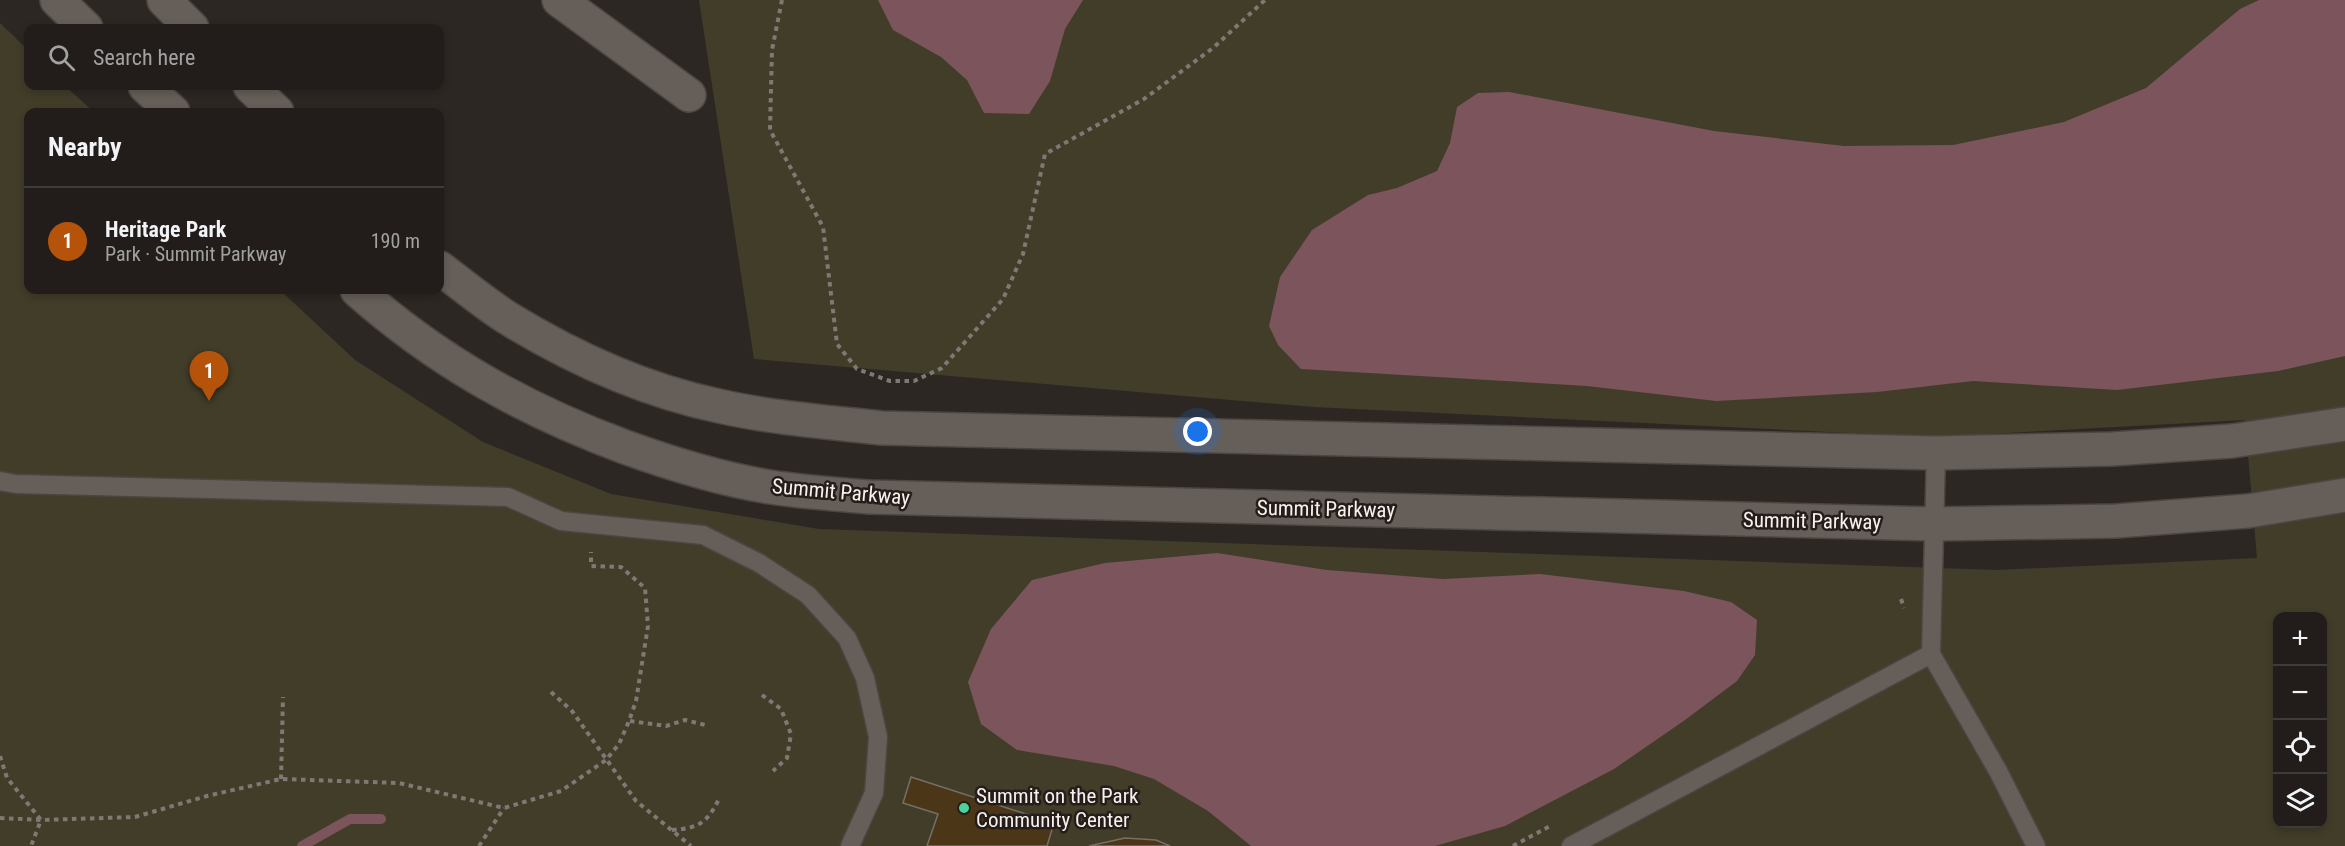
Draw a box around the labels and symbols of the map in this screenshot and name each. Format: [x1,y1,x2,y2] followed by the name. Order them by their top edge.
[190,352,228,401] pin: 1
[1183,417,1212,446] your location
[771,474,911,510] street label: Summit Parkway
[1257,496,1396,522] street label: Summit Parkway
[1743,508,1882,534] street label: Summit Parkway
[976,784,1139,832] place label: Summit on the Park Community Center
[957,801,971,815] marker: Summit on the Park Community Center

